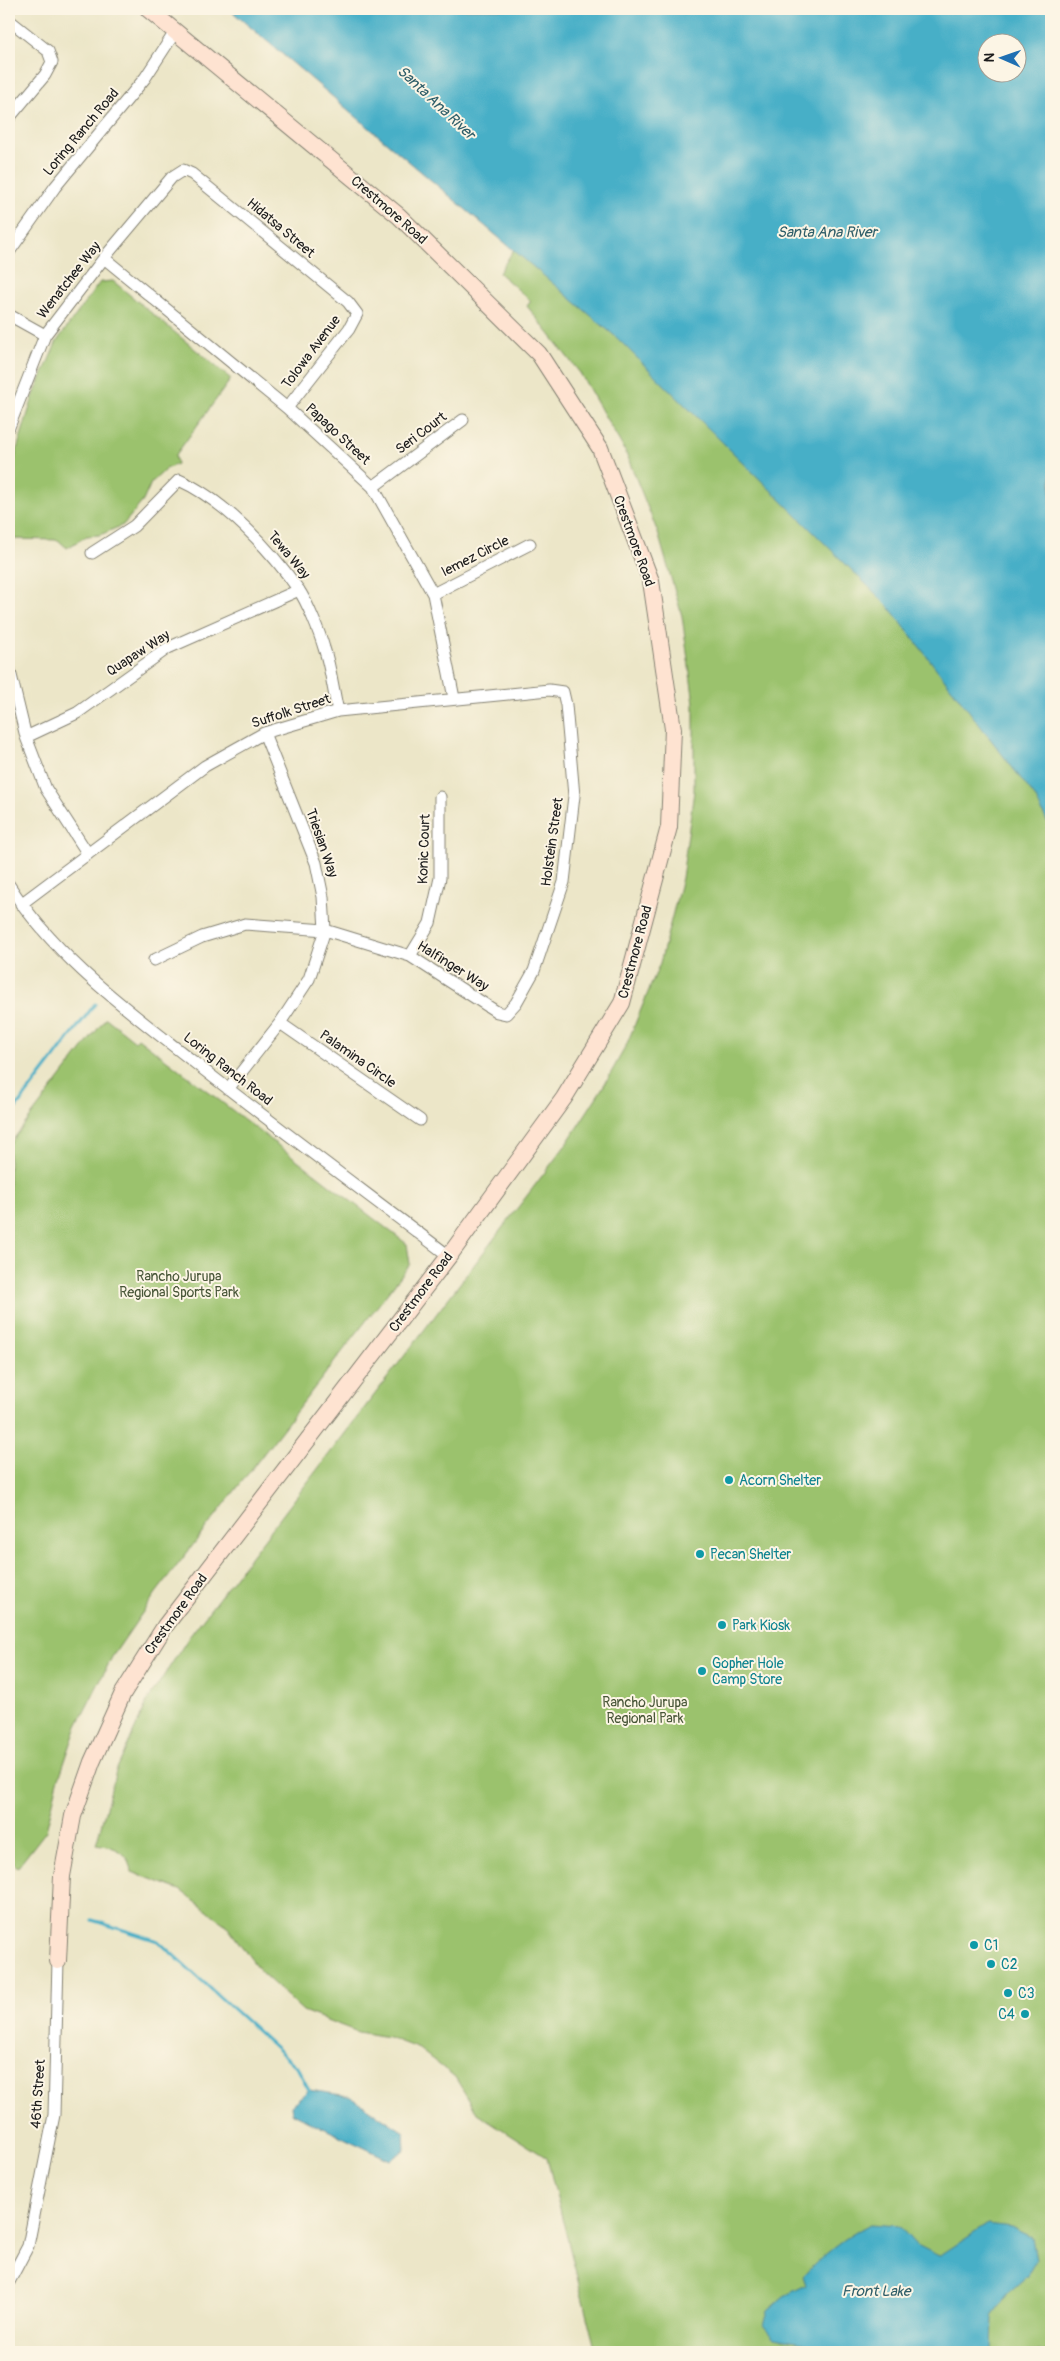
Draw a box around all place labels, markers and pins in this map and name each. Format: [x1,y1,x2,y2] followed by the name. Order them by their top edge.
[739,1472,821,1489] place label: Acorn Shelter
[723,1474,735,1486] marker: Acorn Shelter
[710,1546,791,1563] place label: Pecan Shelter
[694,1548,706,1560] marker: Pecan Shelter
[732,1617,790,1634] place label: Park Kiosk
[716,1619,728,1631] marker: Park Kiosk
[712,1655,784,1688] place label: Gopher Hole Camp Store
[696,1665,708,1677] marker: Gopher Hole Camp Store
[984,1937,998,1954] place label: C1
[968,1939,980,1951] marker: C1
[1001,1956,1018,1973] place label: C2
[985,1958,997,1970] marker: C2
[1018,1985,1035,2002] place label: C3
[1002,1987,1014,1999] marker: C3
[998,2006,1015,2023] place label: C4
[1019,2008,1031,2020] marker: C4

